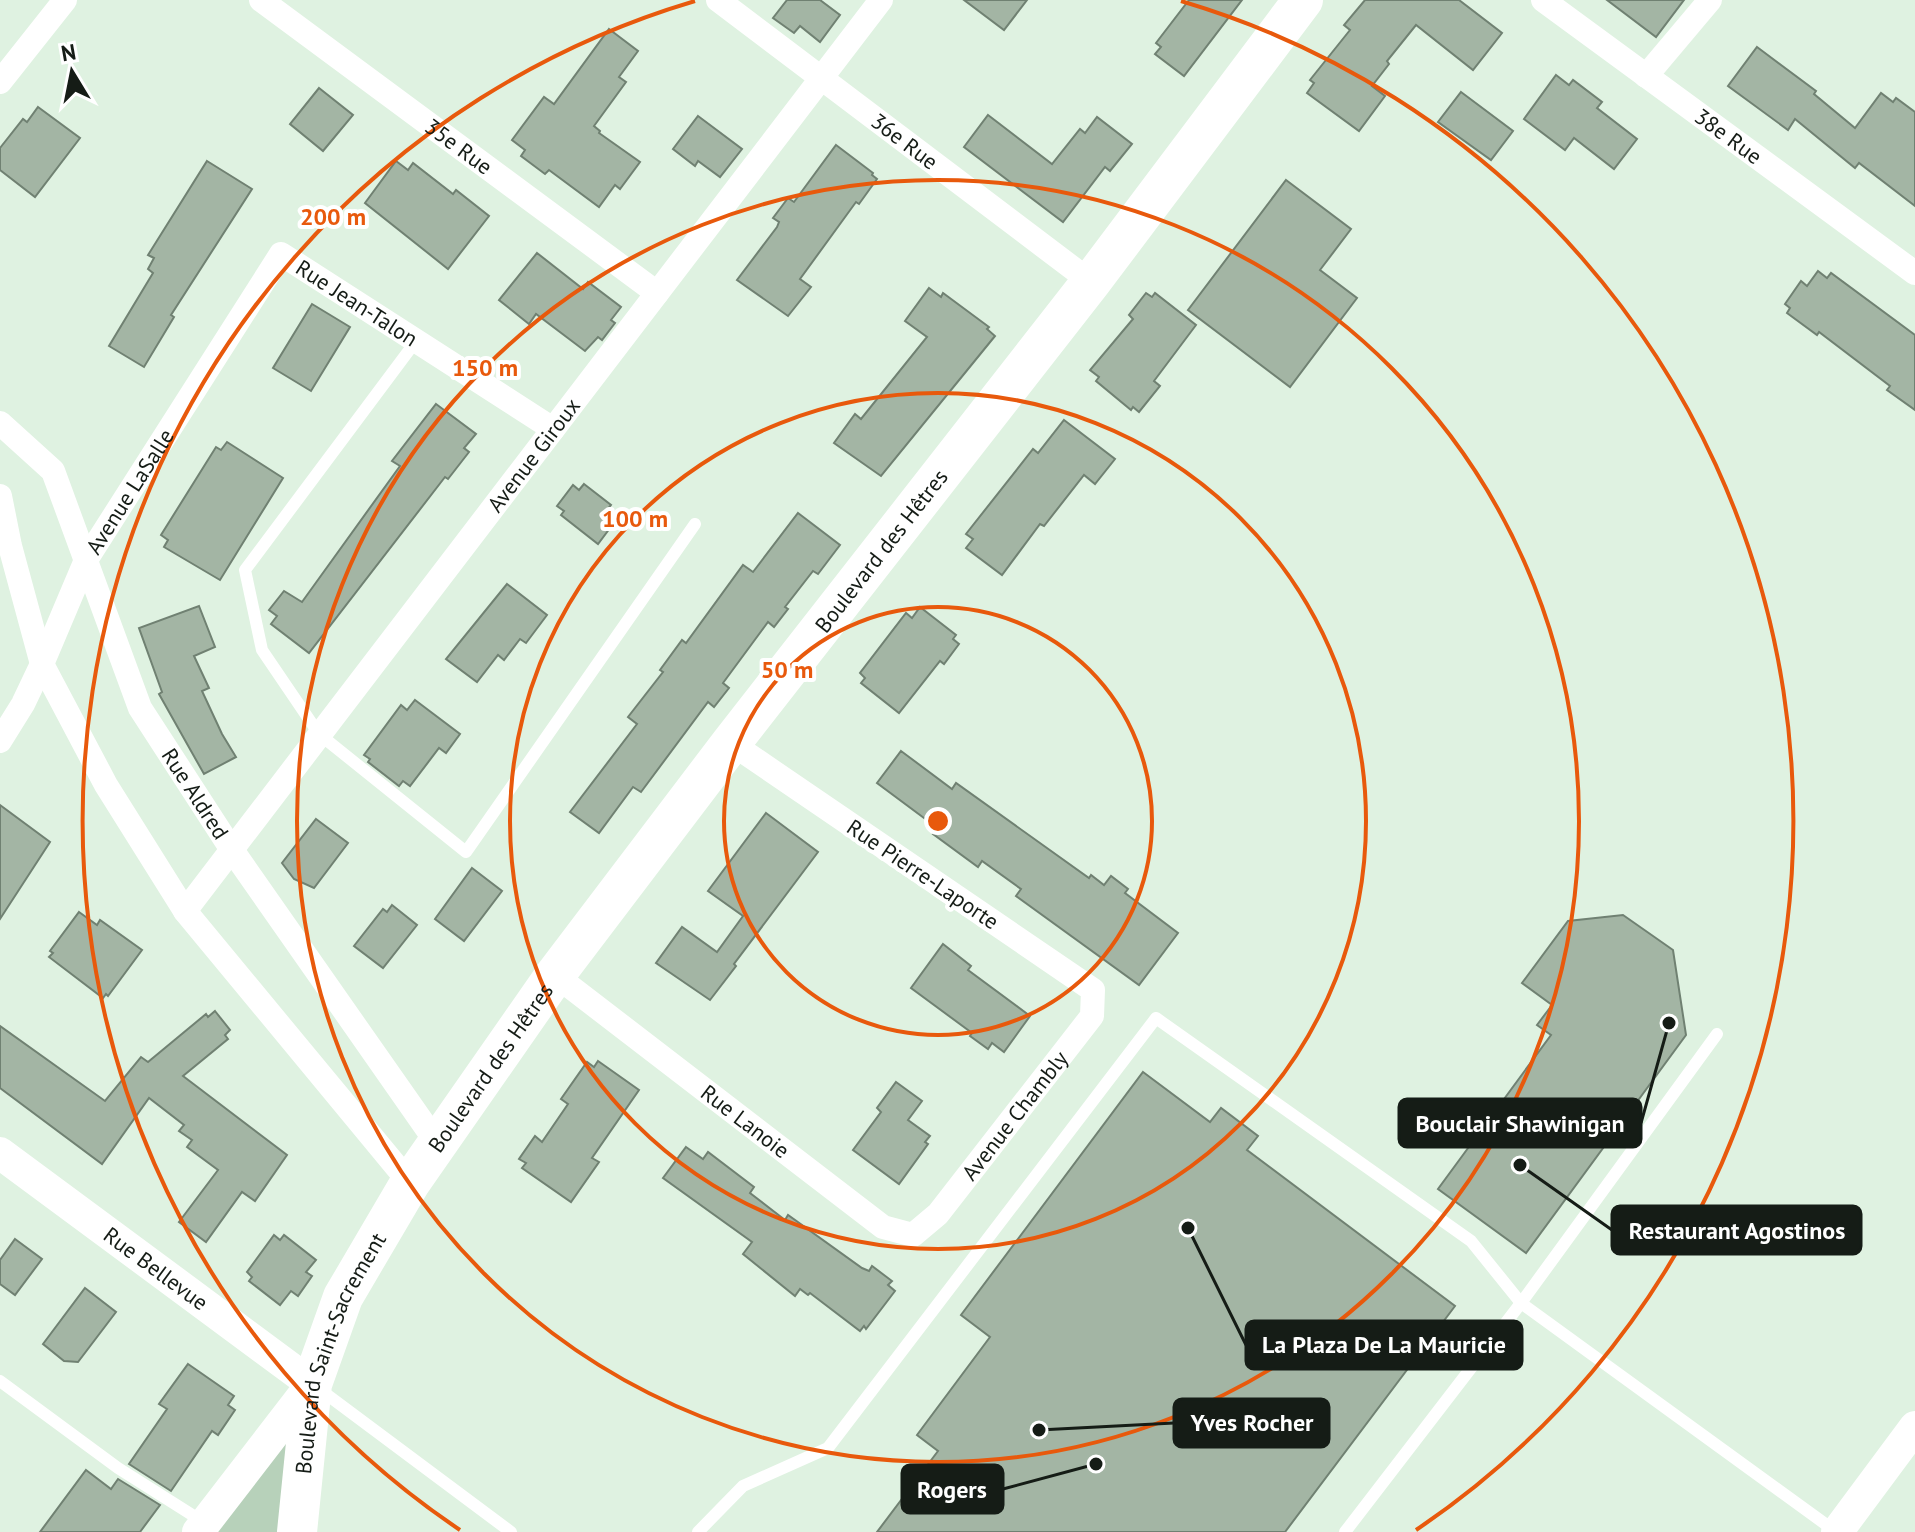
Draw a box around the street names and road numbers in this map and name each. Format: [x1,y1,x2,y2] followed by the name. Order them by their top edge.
[1689,102,1768,170] street label: 38e Rue
[866,107,944,176] street label: 36e Rue
[419,112,498,180] street label: 35e Rue
[291,253,423,352] street label: Rue Jean-Talon
[481,392,586,518] street label: Avenue Giroux
[79,424,180,559] street label: Avenue LaSalle
[809,463,954,638] street label: Boulevard des Hêtres
[156,743,235,844] street label: Rue Aldred
[842,813,1004,935] street label: Rue Pierre-Laporte
[422,978,559,1158] street label: Boulevard des Hêtres
[955,1045,1074,1186] street label: Avenue Chambly
[695,1078,795,1164] street label: Rue Lanoie
[98,1221,214,1316] street label: Rue Bellevue
[289,1227,392,1475] street label: Boulevard Saint-Sacrement

